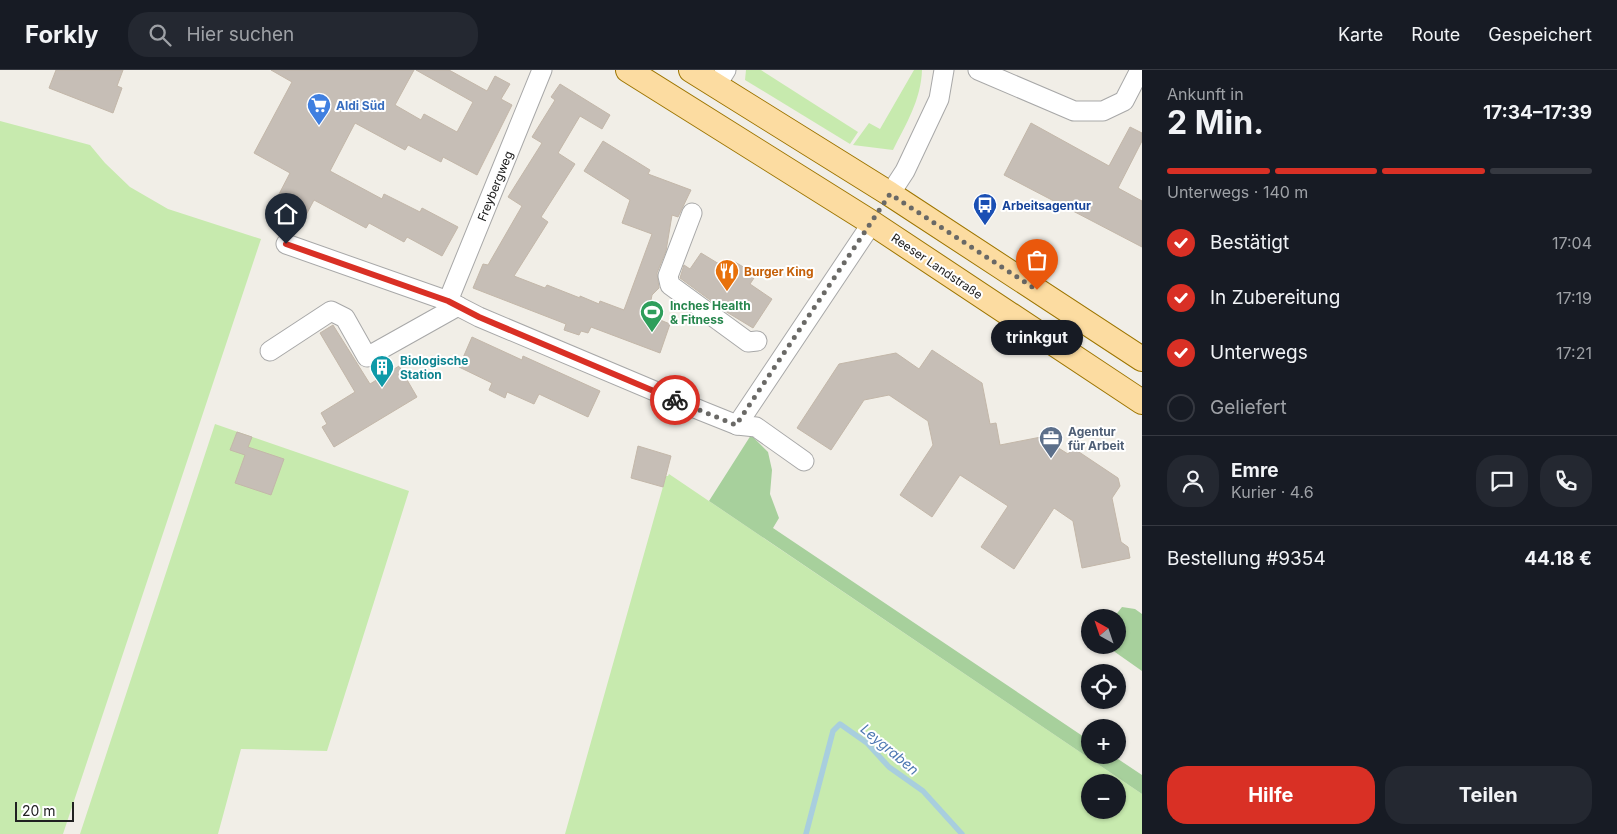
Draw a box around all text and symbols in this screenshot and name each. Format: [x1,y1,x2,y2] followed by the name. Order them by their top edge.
[128,12,478,57] search box
[25,20,98,49] text: Forkly
[146,21,174,49] icon: search
[186,23,294,46] text: Hier suchen
[1338,24,1383,45] text: Karte
[1411,24,1460,45] text: Route
[1488,24,1592,45] text: Gespeichert
[1167,84,1244,104] text: Ankunft in
[306,92,332,126] supermarket icon: Aldi Süd
[336,98,385,113] place label: Aldi Süd
[1483,101,1592,124] text: 17:34–17:39
[1167,103,1264,142] text: 2 Min.
[474,149,516,223] street label: Freybergweg
[1167,182,1308,202] text: Unterwegs · 140 m
[972,192,998,226] bus stop icon: Arbeitsagentur
[265,193,307,244] pin
[1002,198,1091,213] place label: Arbeitsagentur
[272,200,300,228] icon: home
[1167,229,1195,257] icon: check
[889,230,985,302] street label: Reeser Landstraße
[1210,231,1289,254] text: Bestätigt
[1552,233,1592,253] text: 17:04
[1016,239,1058,290] pin
[1023,246,1051,274] icon: bag
[714,258,740,292] restaurant icon: Burger King
[744,264,814,279] place label: Burger King
[1167,284,1195,312] icon: check
[1210,286,1340,309] text: In Zubereitung
[1556,288,1592,308] text: 17:19
[670,298,751,327] place label: Inches Health & Fitness
[639,299,665,333] sports icon: Inches Health & Fitness
[991,320,1083,355] callout: trinkgut
[1006,327,1068,347] text: trinkgut
[1167,339,1195,367] icon: check
[1210,341,1308,364] text: Unterwegs
[1556,343,1592,363] text: 17:21
[400,353,468,382] place label: Biologische Station
[369,354,395,388] building icon: Biologische Station
[650,375,700,425] courier
[661,386,689,414] icon: bike
[1210,396,1287,419] text: Geliefert
[1068,424,1125,453] place label: Agentur für Arbeit
[1038,425,1064,459] office icon: Agentur für Arbeit
[1167,455,1219,507] button: person
[1476,455,1528,507] button: chat
[1540,455,1592,507] button: phone
[1231,459,1278,482] text: Emre
[1231,482,1314,502] text: Kurier · 4.6
[1167,547,1326,570] text: Bestellung #9354
[1524,547,1592,570] text: 44.18 €
[1081,609,1126,654] north arrow
[1081,609,1126,819] map controls
[1081,664,1126,709] button: locate
[1081,719,1126,764] button: +
[858,720,922,778] water label: Leygraben
[1167,766,1375,824] button: Hilfe
[1385,766,1592,824] button: Teilen
[1081,774,1126,819] button: −
[15,799,74,822] scale bar
[22,802,56,819] text: 20 m

